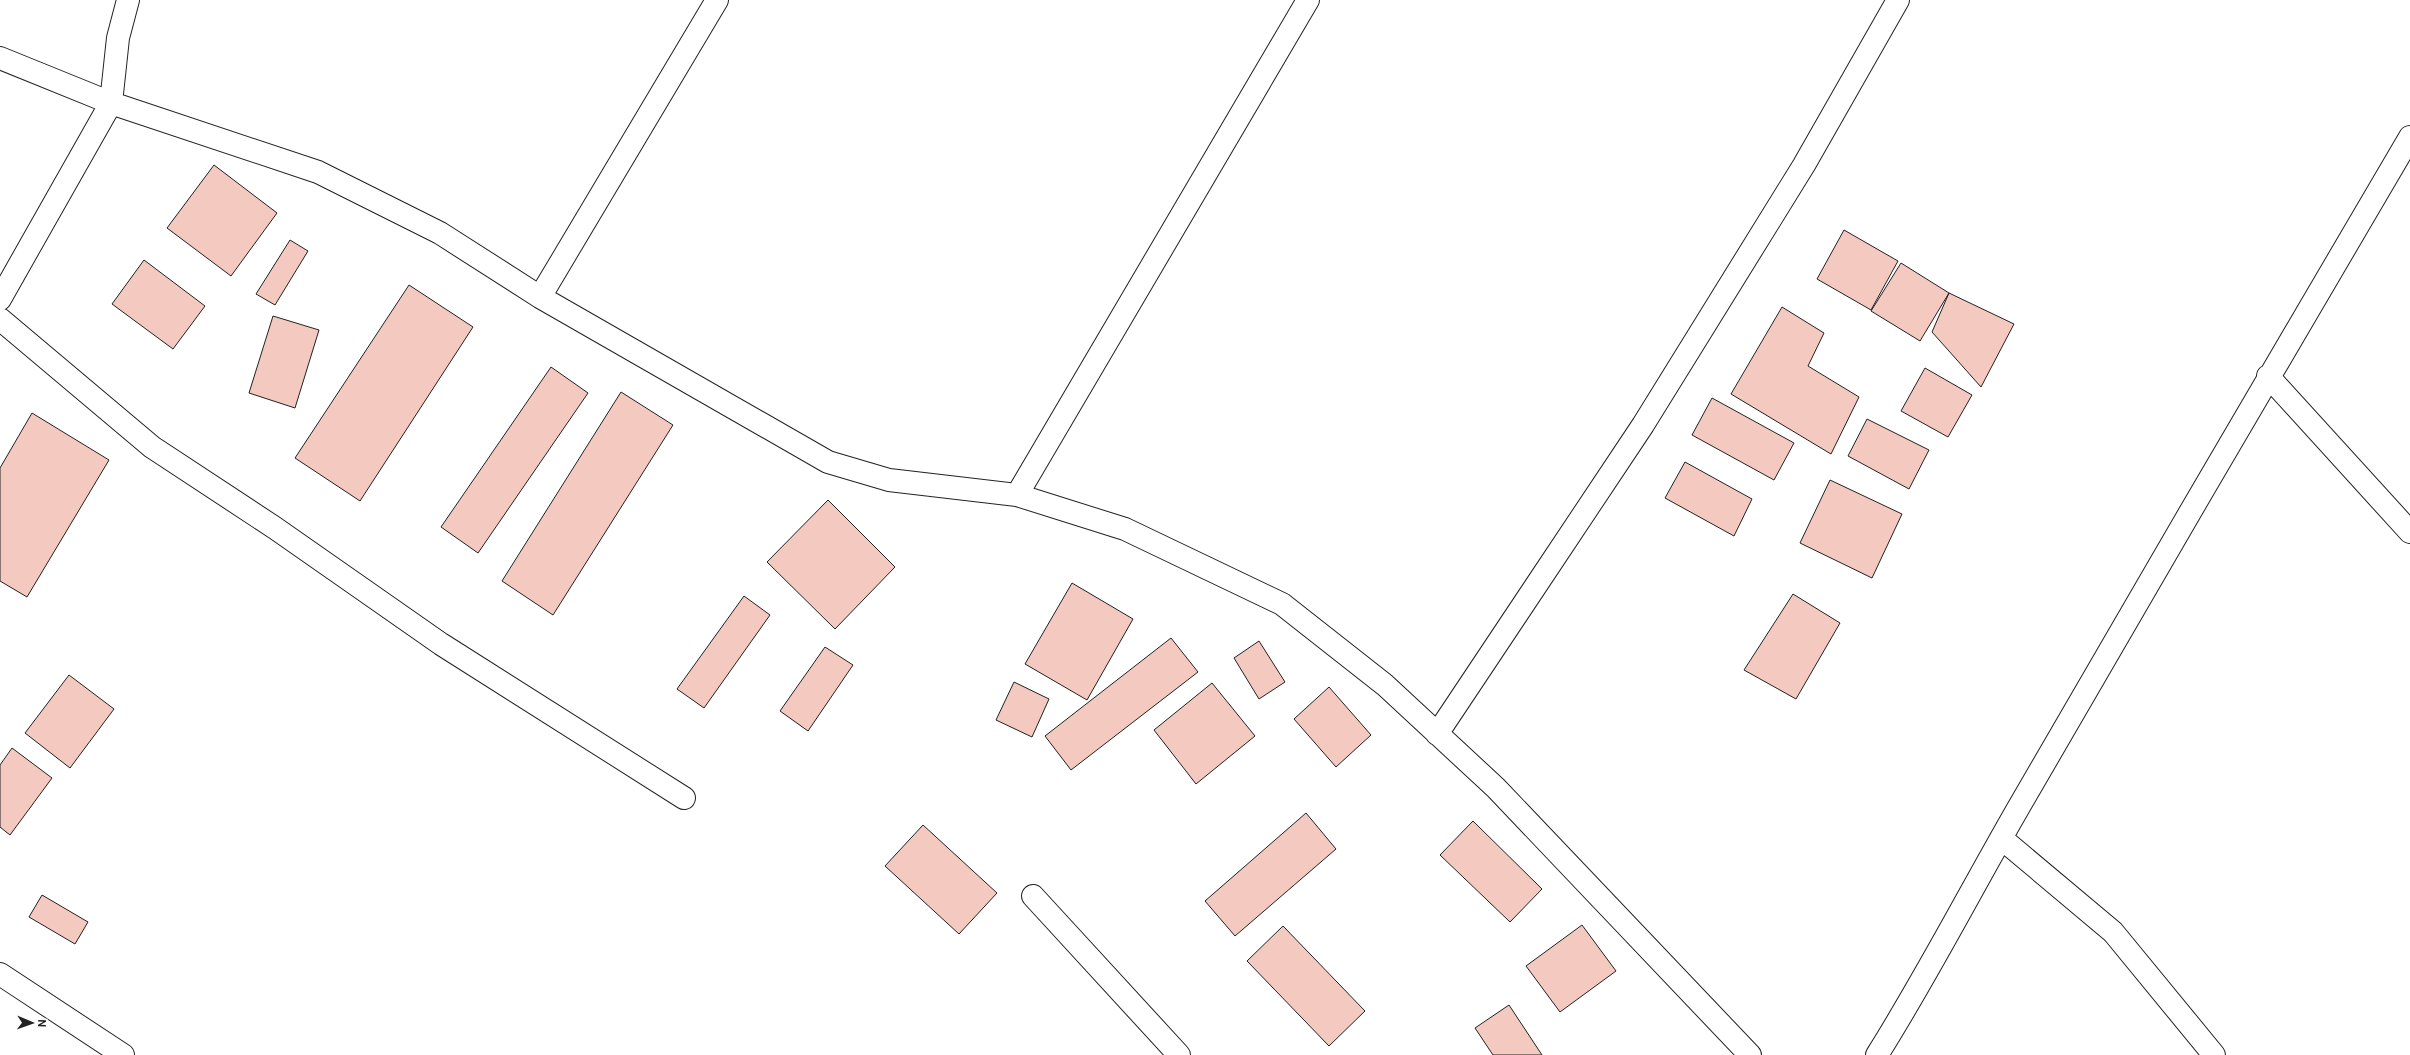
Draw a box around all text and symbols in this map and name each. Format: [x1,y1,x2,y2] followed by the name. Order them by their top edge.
[12,1003,52,1043] north arrow
[35,1019,48,1028] text: N

